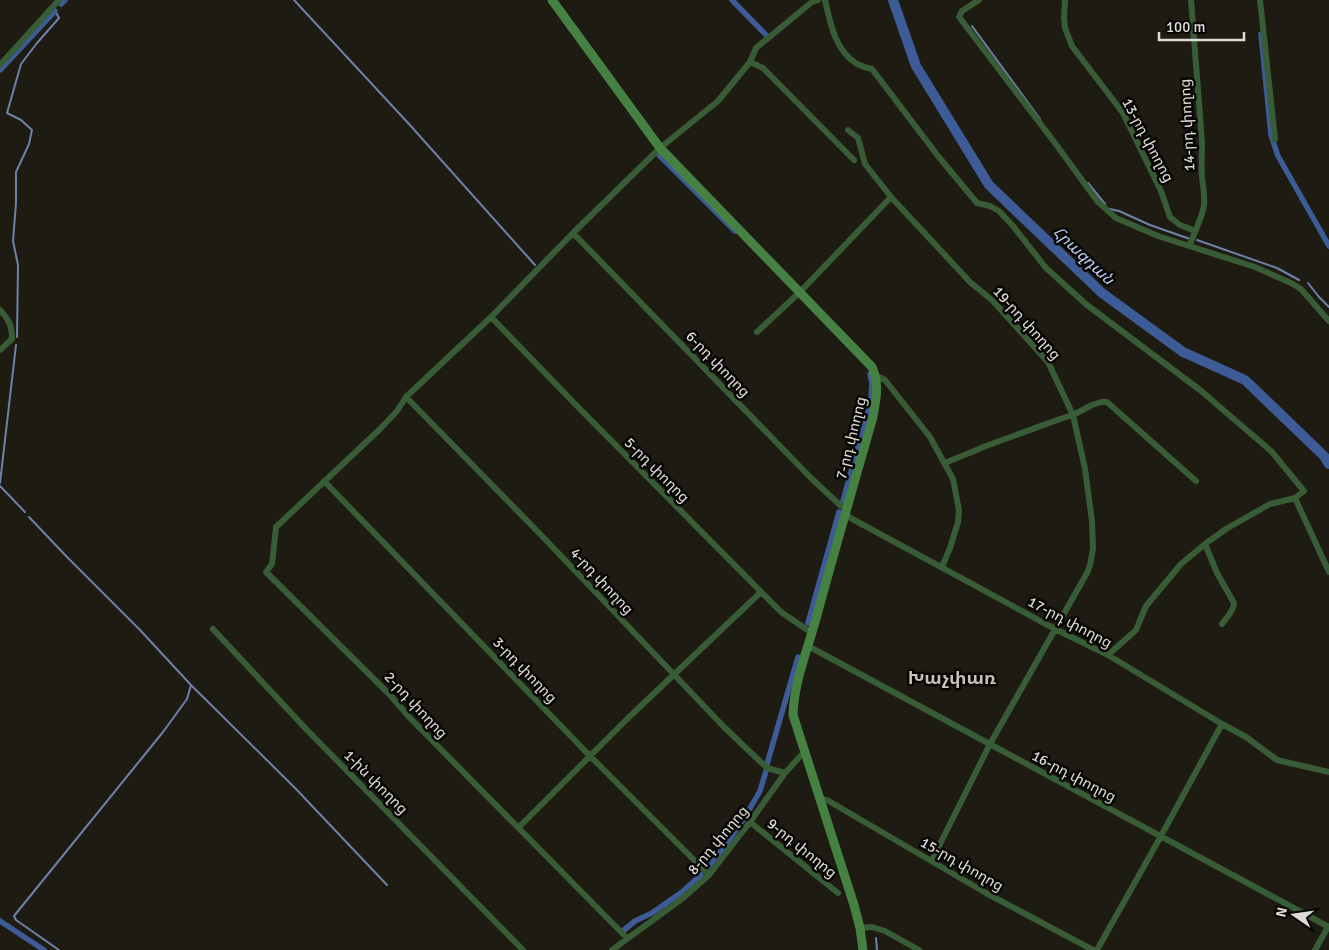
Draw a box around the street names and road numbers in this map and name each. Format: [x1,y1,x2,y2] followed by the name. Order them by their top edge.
[1176,78,1198,172] street label: 14-րդ փողոց
[1118,95,1178,185] street label: 13-րդ փողոց
[989,282,1065,364] street label: 19-րդ փողոց
[682,327,754,401] street label: 6-րդ փողոց
[832,395,870,481] street label: 7-րդ փողոց
[621,434,693,506] street label: 5-րդ փողոց
[567,544,637,618] street label: 4-րդ փողոց
[1025,592,1115,652] street label: 17-րդ փողոց
[489,633,561,707] street label: 3-րդ փողոց
[381,668,451,742] street label: 2-րդ փողոց
[340,746,412,818] street label: 1-ին փողոց
[1029,746,1119,806] street label: 16-րդ փողոց
[684,802,752,878] street label: 8-րդ փողոց
[763,814,841,882] street label: 9-րդ փողոց
[917,833,1007,895] street label: 15-րդ փողոց

